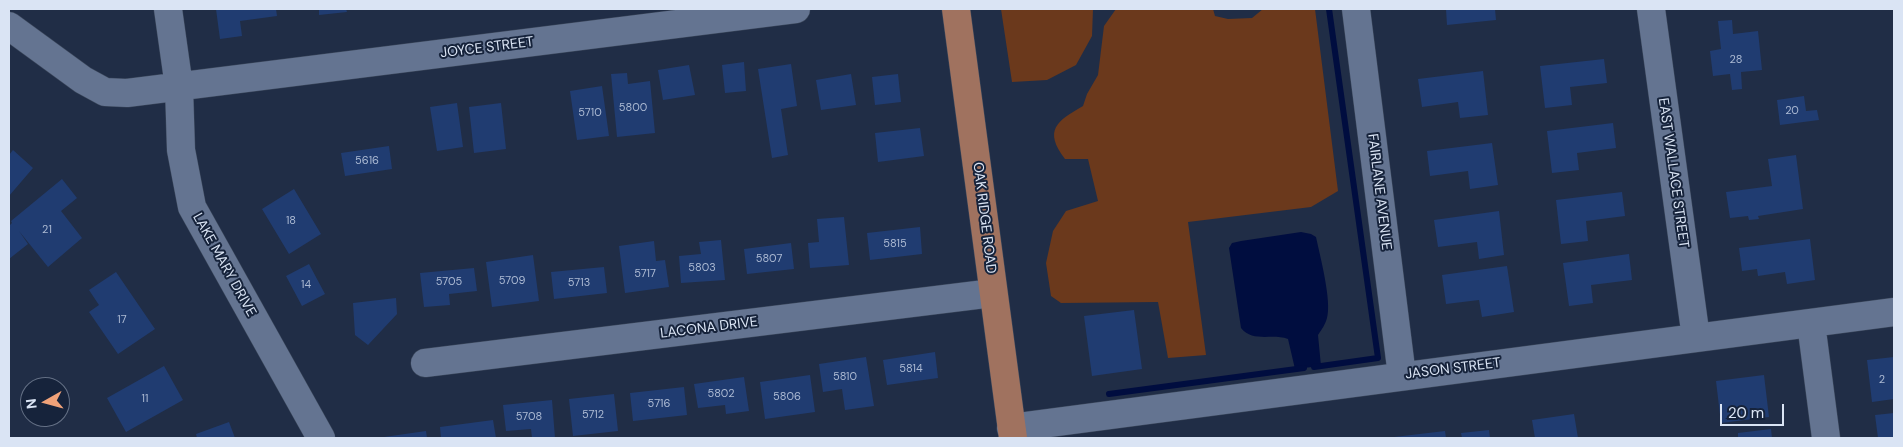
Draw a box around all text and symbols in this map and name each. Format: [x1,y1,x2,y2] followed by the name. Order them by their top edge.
[439,34,535,62] street label: JOYCE STREET
[1730,53,1742,67] house number: 28
[1654,97,1692,249] street label: EAST WALLACE STREET
[619,101,647,115] house number: 5800
[1785,104,1799,118] house number: 20
[578,106,602,120] house number: 5710
[1364,133,1394,251] street label: FAIRLANE AVENUE
[355,154,379,168] house number: 5616
[969,161,999,275] street label: OAK RIDGE ROAD
[189,210,259,320] street label: LAKE MARY DRIVE
[286,214,296,228] house number: 18
[42,223,52,237] house number: 21
[883,237,907,251] house number: 5815
[756,252,782,266] house number: 5807
[688,261,716,275] house number: 5803
[634,267,656,281] house number: 5717
[499,274,525,288] house number: 5709
[436,275,462,289] house number: 5705
[568,276,590,290] house number: 5713
[301,278,311,292] house number: 14
[117,313,127,327] house number: 17
[659,314,759,342] street label: LACONA DRIVE
[1404,355,1502,383] street label: JASON STREET
[899,362,923,376] house number: 5814
[833,370,857,384] house number: 5810
[1879,373,1885,387] house number: 2
[20,377,70,427] north arrow
[707,387,735,401] house number: 5802
[773,390,801,404] house number: 5806
[142,392,148,406] house number: 11
[1723,394,1787,426] scale bar
[648,397,670,411] house number: 5716
[22,398,41,410] text: N
[1728,403,1764,423] text: 20 m
[582,408,604,422] house number: 5712
[516,410,542,424] house number: 5708

